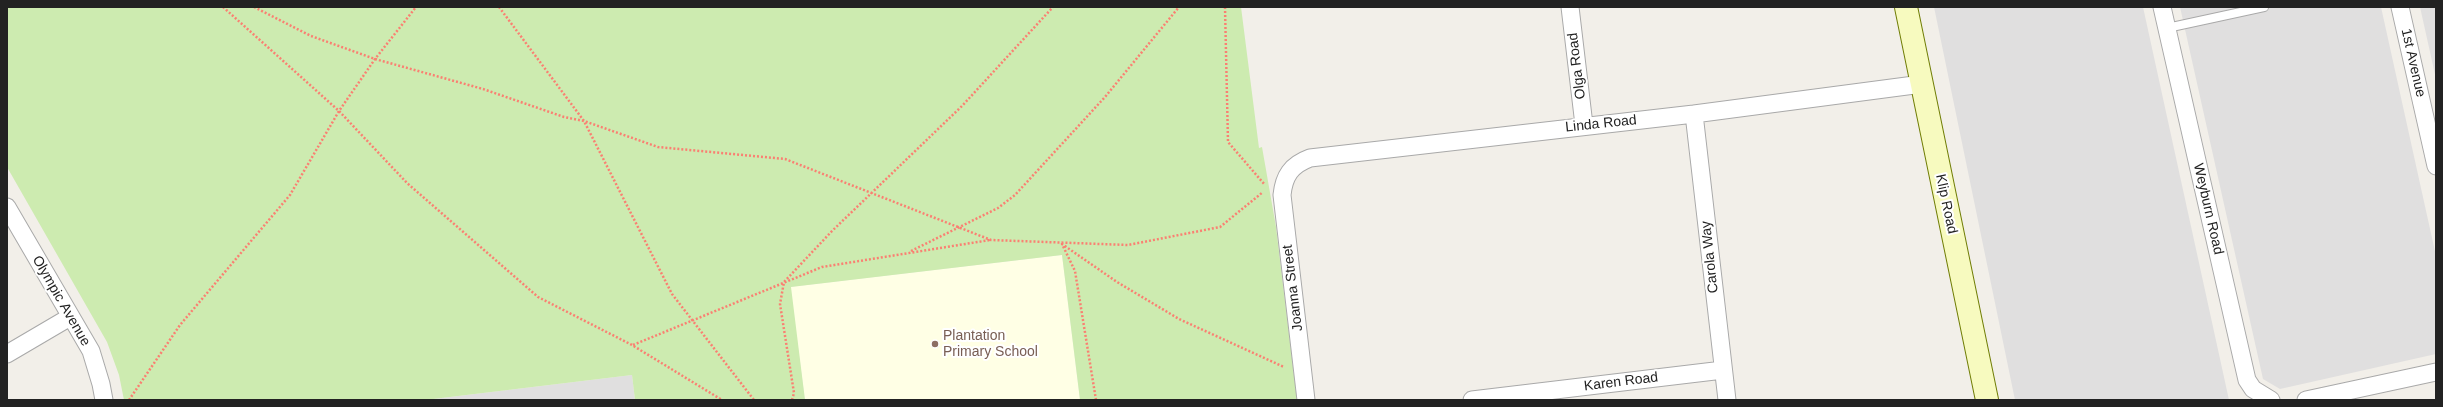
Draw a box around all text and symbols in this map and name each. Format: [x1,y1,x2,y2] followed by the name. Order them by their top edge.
[2397,27,2429,99] street label: 1st Avenue
[1565,32,1589,100] street label: Olga Road
[1565,112,1637,136] street label: Linda Road
[2189,162,2227,256] street label: Weyburn Road
[1931,173,1961,235] street label: Klip Road
[1698,220,1722,294] street label: Carola Way
[1279,244,1307,332] street label: Joanna Street
[28,253,94,349] street label: Olympic Avenue
[943,328,1038,360] place label: Plantation Primary School
[930,339,940,349] marker: Plantation Primary School
[1583,369,1659,395] street label: Karen Road

